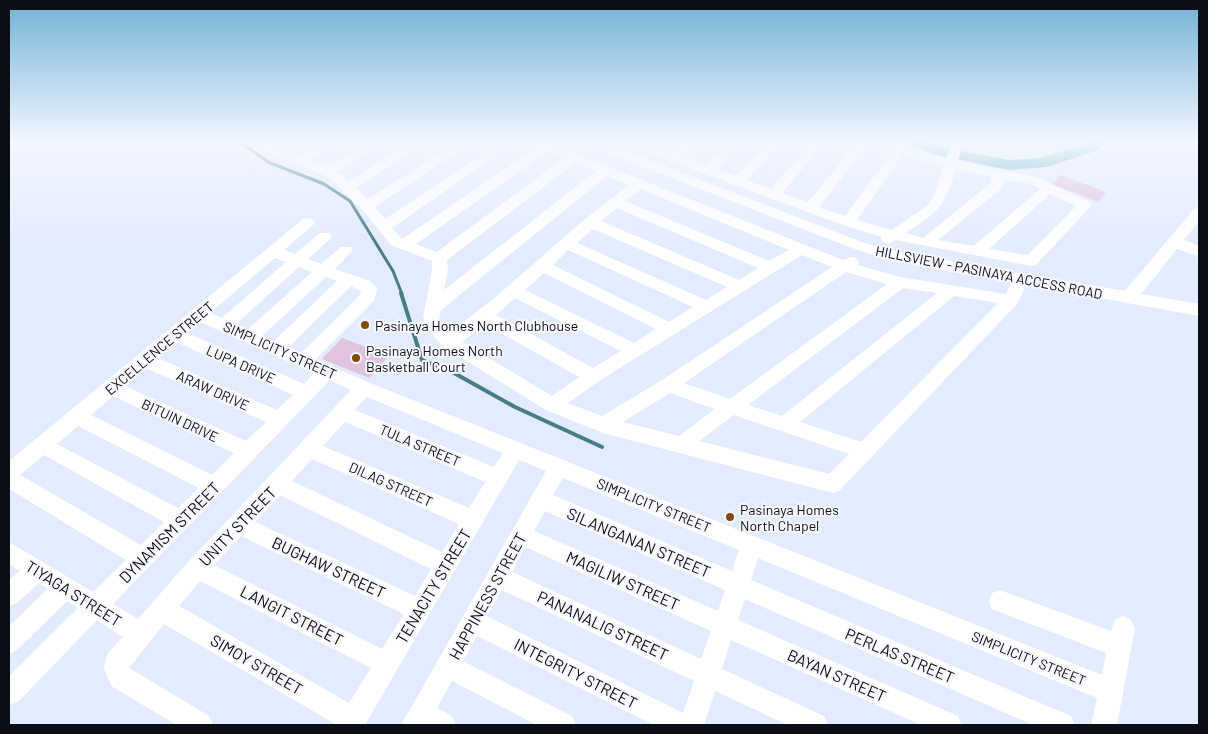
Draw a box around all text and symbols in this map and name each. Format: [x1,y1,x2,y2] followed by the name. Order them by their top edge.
[874,242,1104,302] street label: HILLSVIEW - PASINAYA ACCESS ROAD
[101,298,217,398] street label: EXCELLENCE STREET
[221,317,339,383] street label: SIMPLICITY STREET
[375,317,578,334] place label: Pasinaya Homes North Clubhouse
[359,319,371,331] marker: Pasinaya Homes North Clubhouse
[204,341,278,387] street label: LUPA DRIVE
[366,342,503,375] place label: Pasinaya Homes North Basketball Court
[350,352,362,364] marker: Pasinaya Homes North Basketball Court
[174,366,252,414] street label: ARAW DRIVE
[139,395,221,445] street label: BITUIN DRIVE
[377,420,463,470] street label: TULA STREET
[346,458,436,510] street label: DILAG STREET
[594,474,714,536] street label: SIMPLICITY STREET
[115,478,223,586] street label: DYNAMISM STREET
[194,482,280,570] street label: UNITY STREET
[740,501,839,534] place label: Pasinaya Homes North Chapel
[564,503,714,581] street label: SILANGANAN STREET
[724,511,736,523] marker: Pasinaya Homes North Chapel
[391,525,475,647] street label: TENACITY STREET
[444,529,530,663] street label: HAPPINESS STREET
[269,532,389,602] street label: BUGHAW STREET
[564,547,682,613] street label: MAGILIW STREET
[22,556,126,630] street label: TIYAGA STREET
[237,581,347,649] street label: LANGIT STREET
[534,586,672,664] street label: PANANALIG STREET
[843,623,957,687] street label: PERLAS STREET
[969,627,1089,689] street label: SIMPLICITY STREET
[207,630,307,698] street label: SIMOY STREET
[511,634,641,712] street label: INTEGRITY STREET
[785,645,889,705] street label: BAYAN STREET

